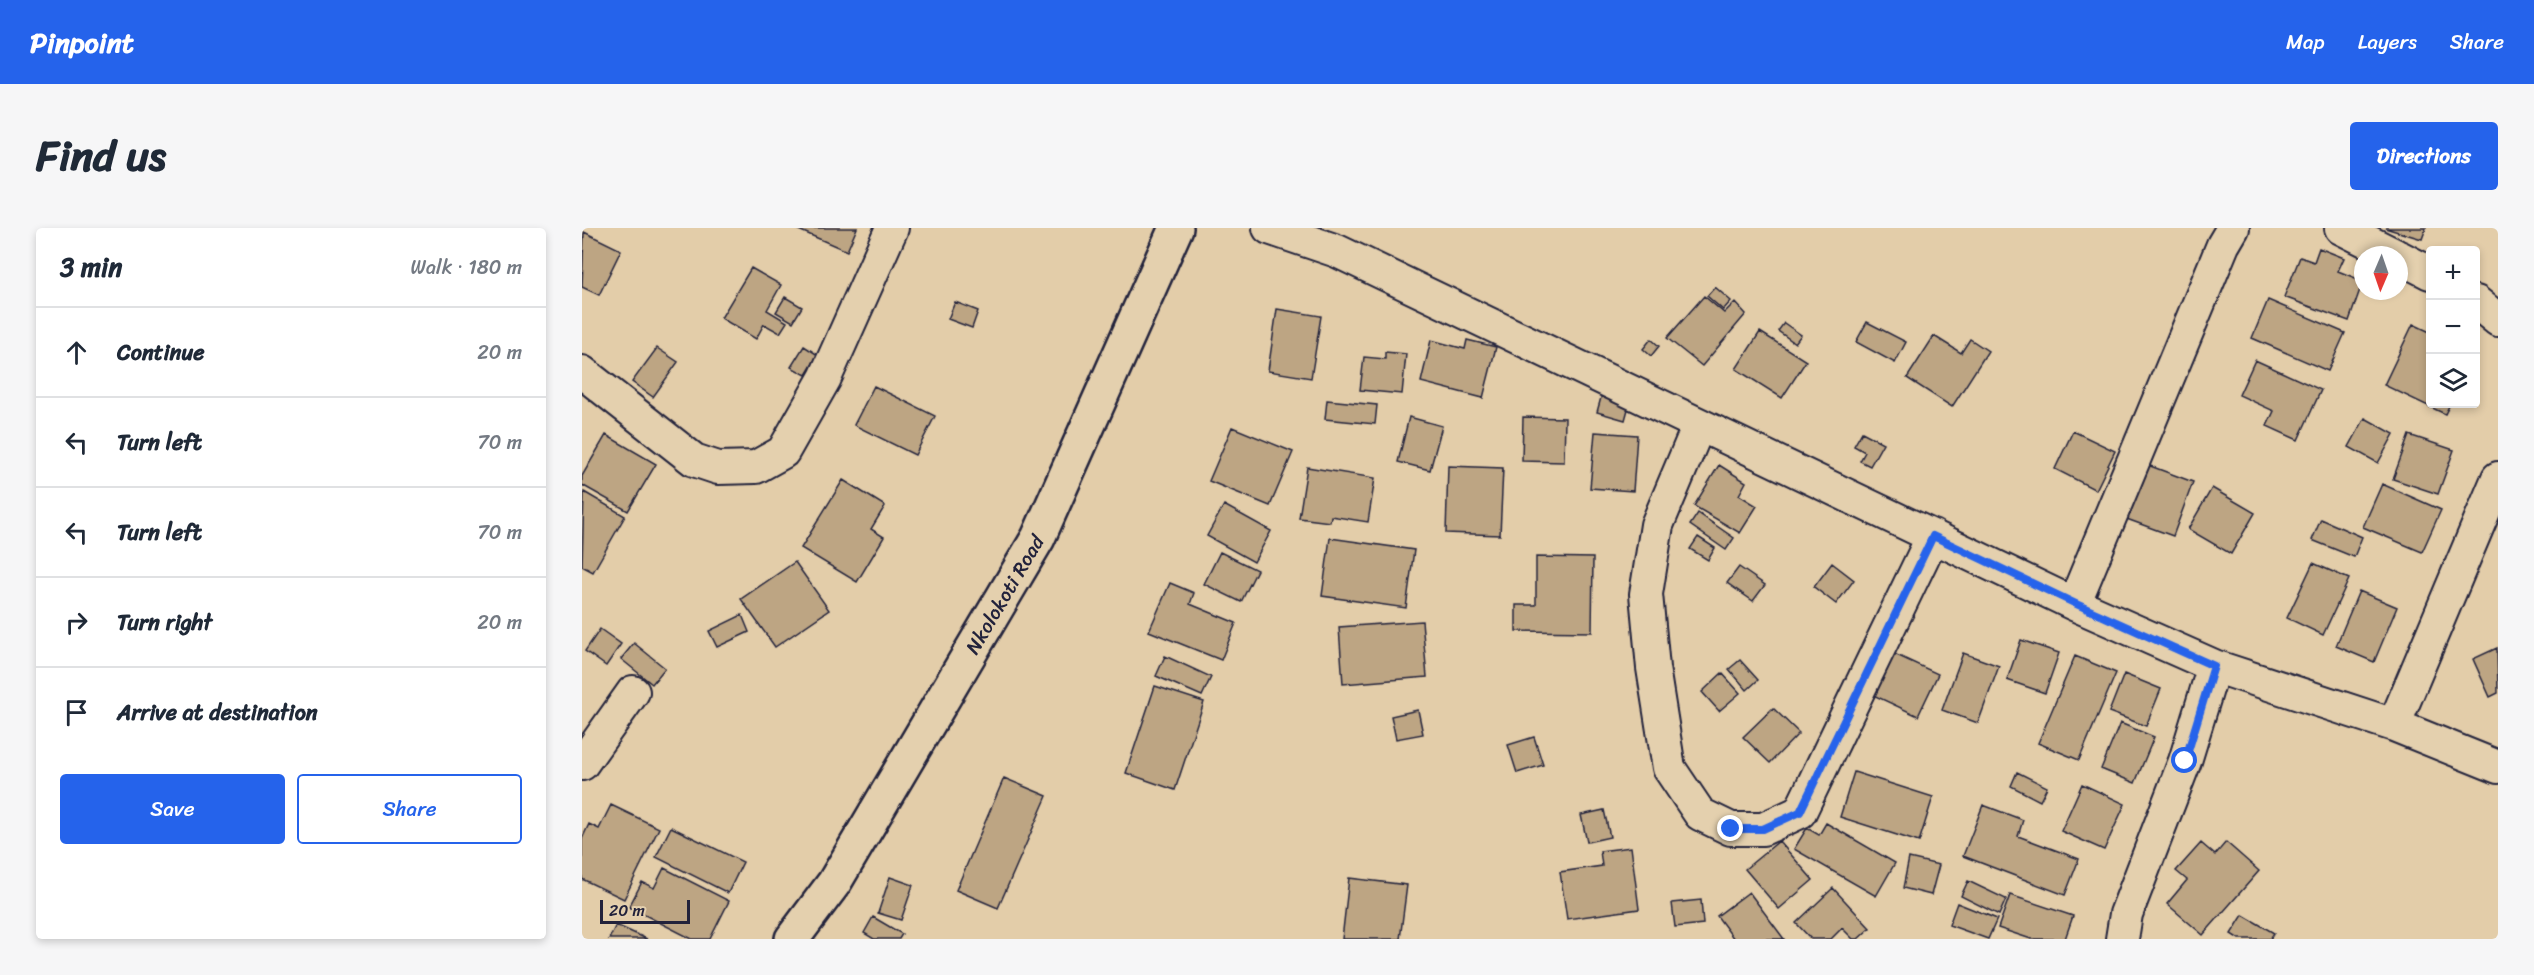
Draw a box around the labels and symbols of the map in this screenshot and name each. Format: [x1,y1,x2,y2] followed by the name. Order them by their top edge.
[2354,246,2408,300] north arrow
[955,527,1054,661] street label: Nkolokoti Road
[2171,747,2197,773] route start
[1717,815,1743,841] route end
[600,897,690,924] scale bar

